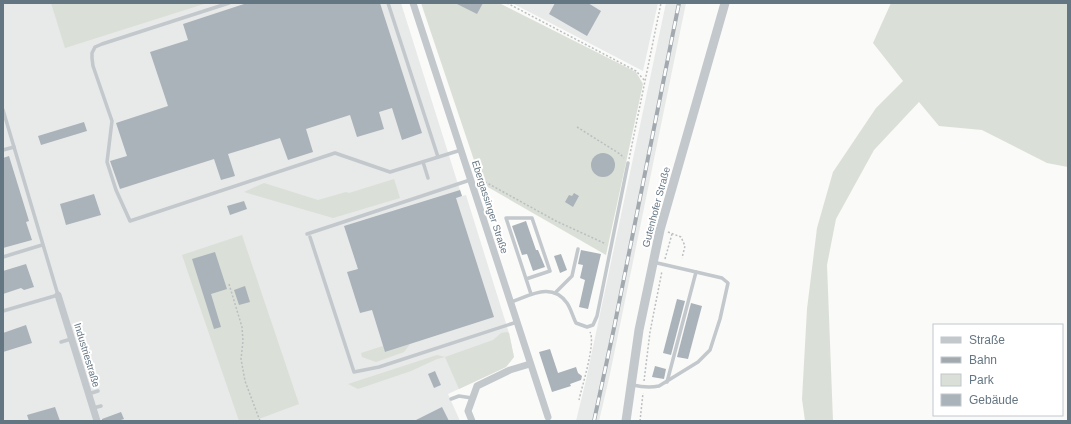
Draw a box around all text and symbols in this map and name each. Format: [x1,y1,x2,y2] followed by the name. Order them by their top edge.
[470,159,510,255] street label: Ebergassinger Straße
[640,165,672,248] street label: Gutenhofer Straße
[72,321,102,389] street label: Industriestraße
[933,324,1063,416] legend
[969,333,1005,347] text: Straße
[969,353,997,367] text: Bahn
[969,373,995,387] text: Park
[969,393,1019,407] text: Gebäude

